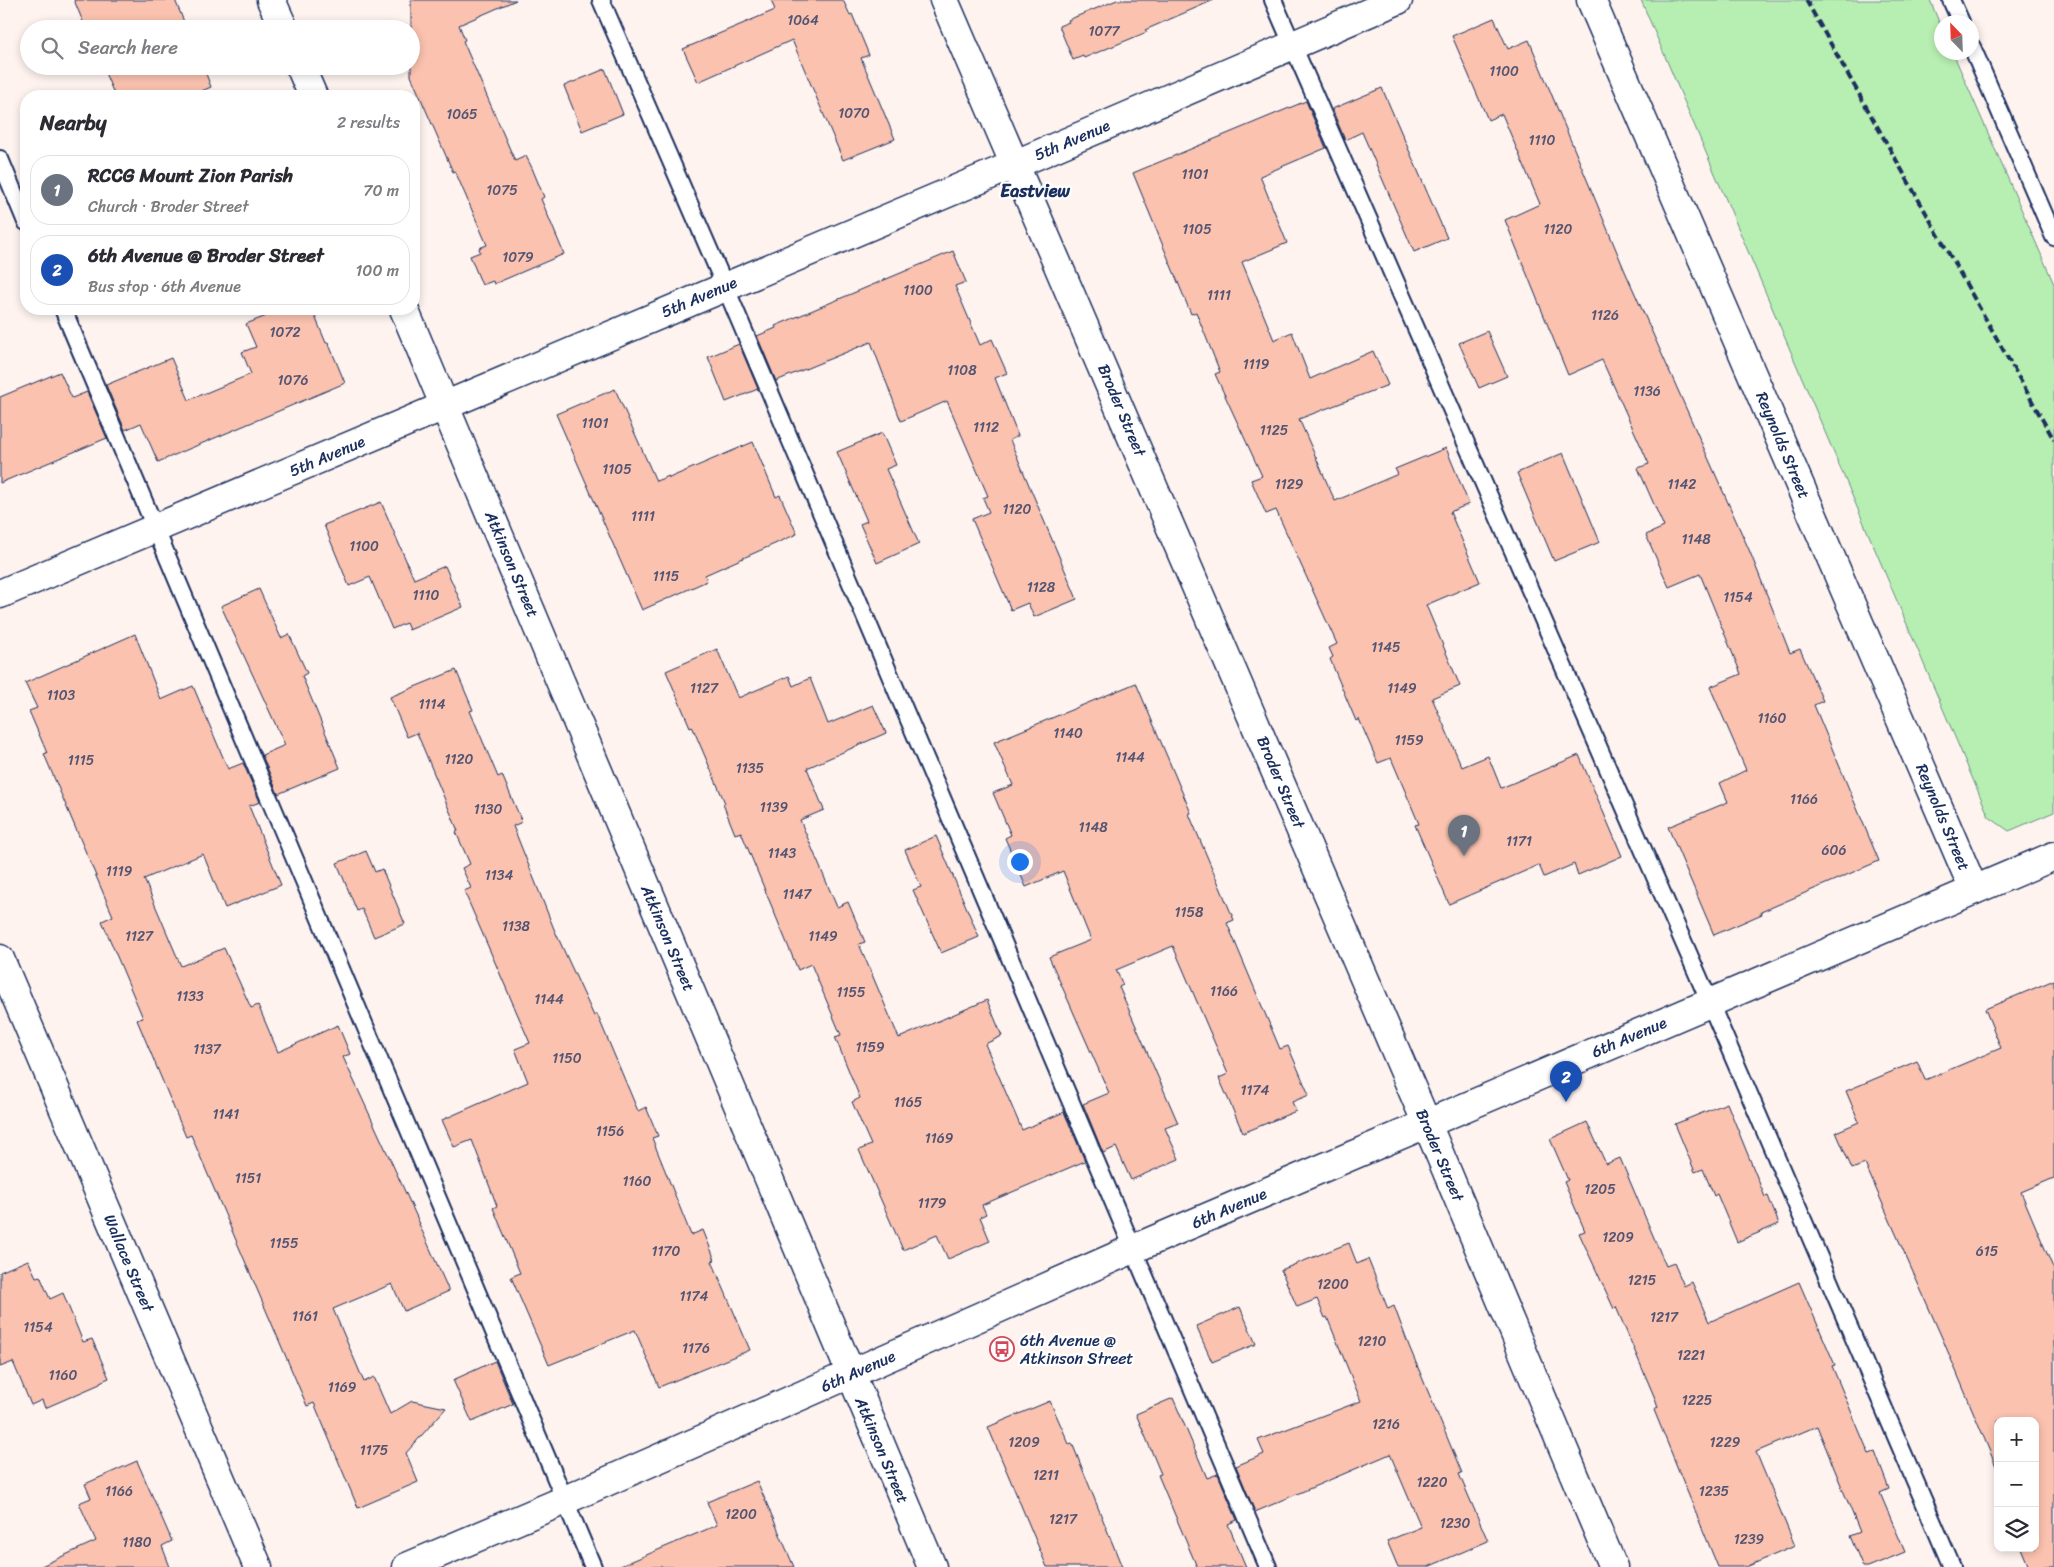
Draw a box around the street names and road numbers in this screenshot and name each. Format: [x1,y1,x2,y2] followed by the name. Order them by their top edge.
[1029,111,1115,169] street label: 5th Avenue
[656,268,742,326] street label: 5th Avenue
[1089,359,1155,461] street label: Broder Street
[1747,387,1819,503] street label: Reynolds Street
[284,427,370,485] street label: 5th Avenue
[476,505,547,622] street label: Atkinson Street
[1248,731,1314,833] street label: Broder Street
[1907,759,1979,875] street label: Reynolds Street
[632,879,703,996] street label: Atkinson Street
[1587,1008,1672,1066] street label: 6th Avenue
[1407,1104,1473,1206] street label: Broder Street
[1187,1179,1272,1237] street label: 6th Avenue
[95,1210,163,1317] street label: Wallace Street
[816,1341,901,1400] street label: 6th Avenue
[846,1391,917,1508] street label: Atkinson Street

